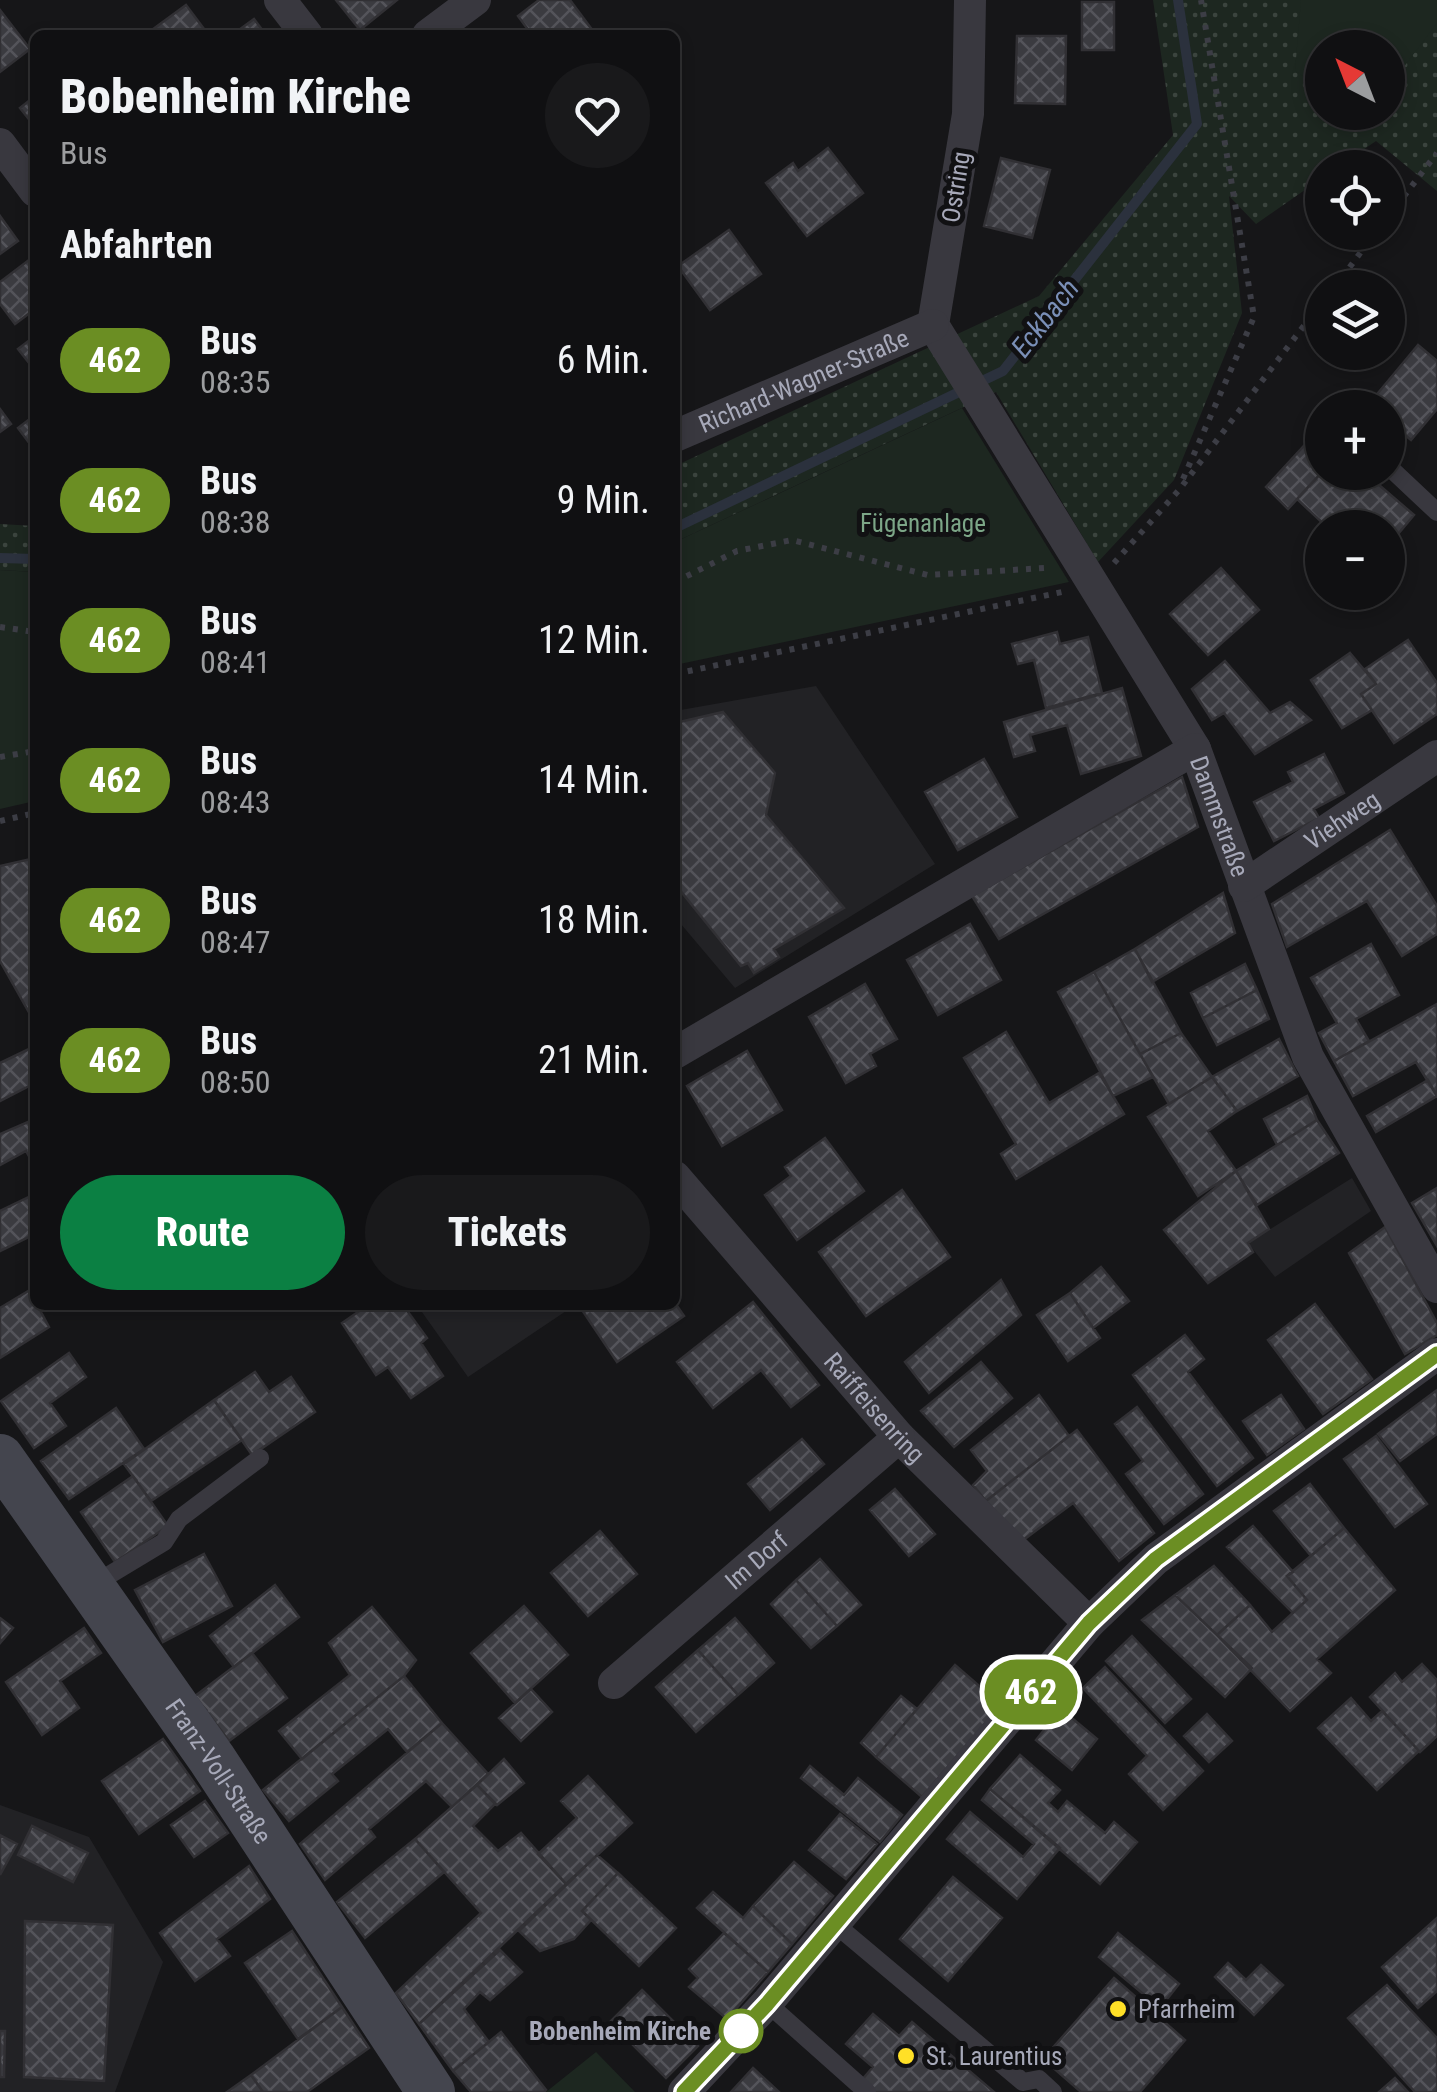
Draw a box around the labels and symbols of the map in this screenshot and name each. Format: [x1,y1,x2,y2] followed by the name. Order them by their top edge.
[1305,30,1405,130] north arrow
[936,149,976,225] street label: Ostring
[1004,272,1086,364] water label: Eckbach
[694,323,913,439] street label: Richard-Wagner-Straße
[860,509,986,538] park label: Fügenanlage
[1184,752,1255,881] street label: Dammstraße
[1299,785,1385,856] street label: Viehweg
[818,1347,931,1469] street label: Raiffeisenring
[719,1525,794,1595] street label: Im Dorf
[974,1660,1088,1724] line badge: 462
[160,1693,278,1849] street label: Franz-Voll-Straße
[1138,1995,1235,2024] place label: Pfarrheim
[1107,1998,1129,2020] marker: Pfarrheim
[720,2010,762,2052] marker: Bobenheim Kirche
[529,2017,711,2046] place label: Bobenheim Kirche
[926,2042,1062,2071] place label: St. Laurentius
[895,2045,917,2067] marker: St. Laurentius

